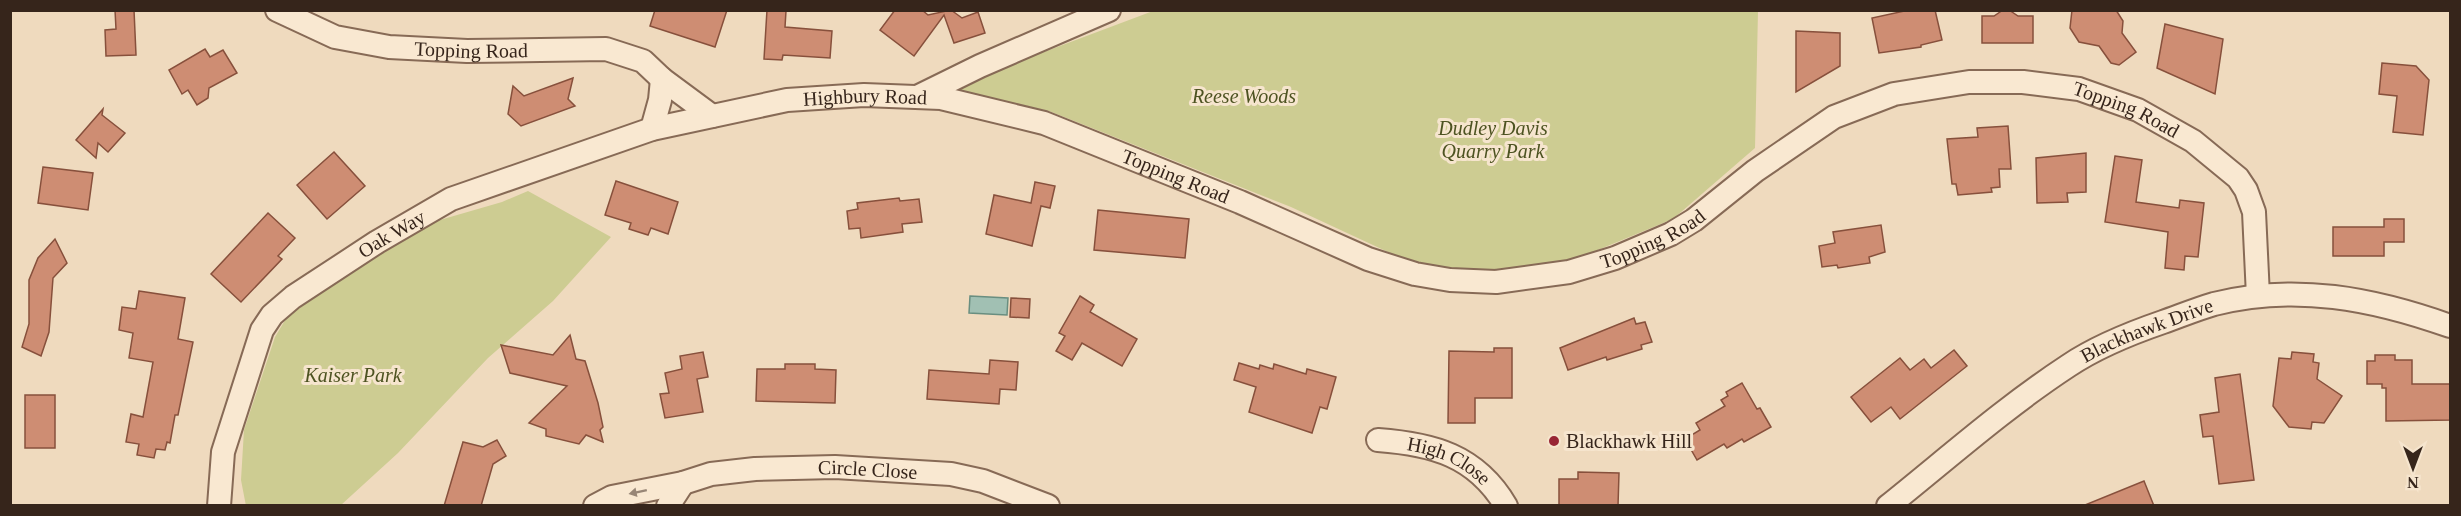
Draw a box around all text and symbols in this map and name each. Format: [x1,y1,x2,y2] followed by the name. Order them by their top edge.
[414,37,528,63] street label: Topping Road
[2070,77,2183,142] street label: Topping Road
[802,84,927,110] street label: Highbury Road
[1191,85,1296,107] park label: Reese Woods
[1437,117,1548,163] park label: Dudley Davis Quarry Park
[1119,145,1232,208] street label: Topping Road
[354,205,430,262] street label: Oak Way
[1597,205,1709,273] street label: Topping Road
[2077,294,2216,367] street label: Blackhawk Drive
[303,364,403,386] park label: Kaiser Park
[1566,430,1693,452] place label: Blackhawk Hill
[1406,432,1496,489] street label: High Close
[1547,434,1561,448] marker: Blackhawk Hill
[2383,438,2443,498] north arrow
[818,456,918,483] street label: Circle Close
[2407,474,2419,491] text: N
[628,488,647,497] one-way arrow

